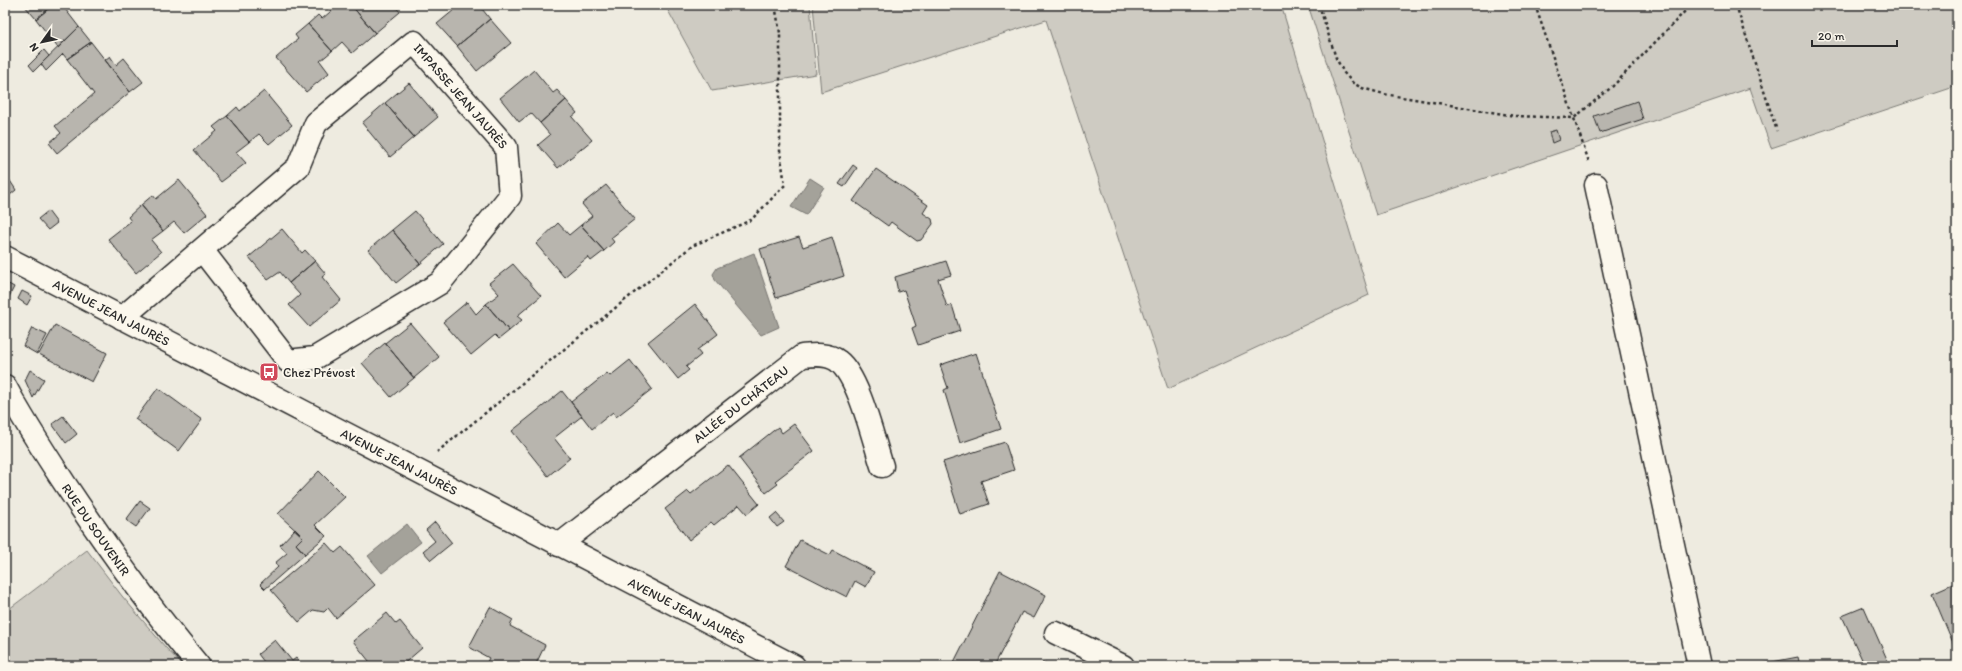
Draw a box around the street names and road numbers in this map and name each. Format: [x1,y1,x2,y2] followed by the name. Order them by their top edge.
[411,40,511,152] street label: IMPASSE JEAN JAURÈS
[50,276,172,349] street label: AVENUE JEAN JAURÈS
[690,363,791,446] street label: ALLÉE DU CHÂTEAU
[338,425,460,498] street label: AVENUE JEAN JAURÈS
[59,481,133,578] street label: RUE DU SOUVENIR
[626,574,748,647] street label: AVENUE JEAN JAURÈS

